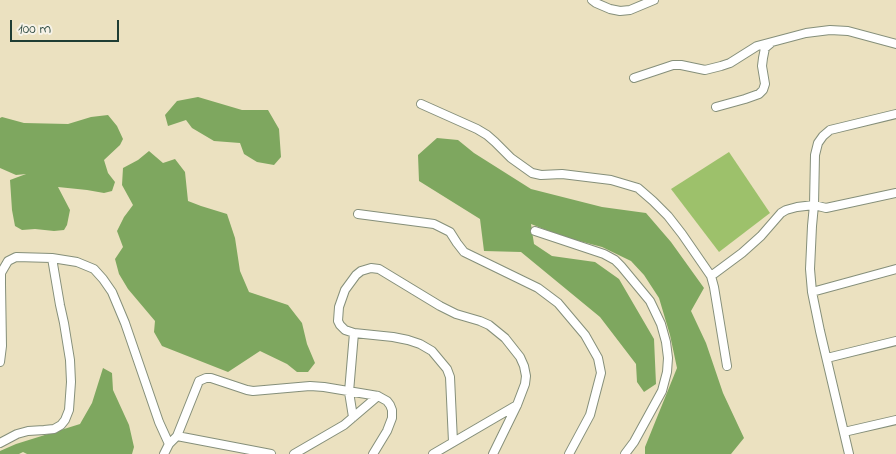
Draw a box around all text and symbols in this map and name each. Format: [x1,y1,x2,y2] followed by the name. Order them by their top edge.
[12,10,121,42] scale bar
[18,18,51,40] text: 100 m

